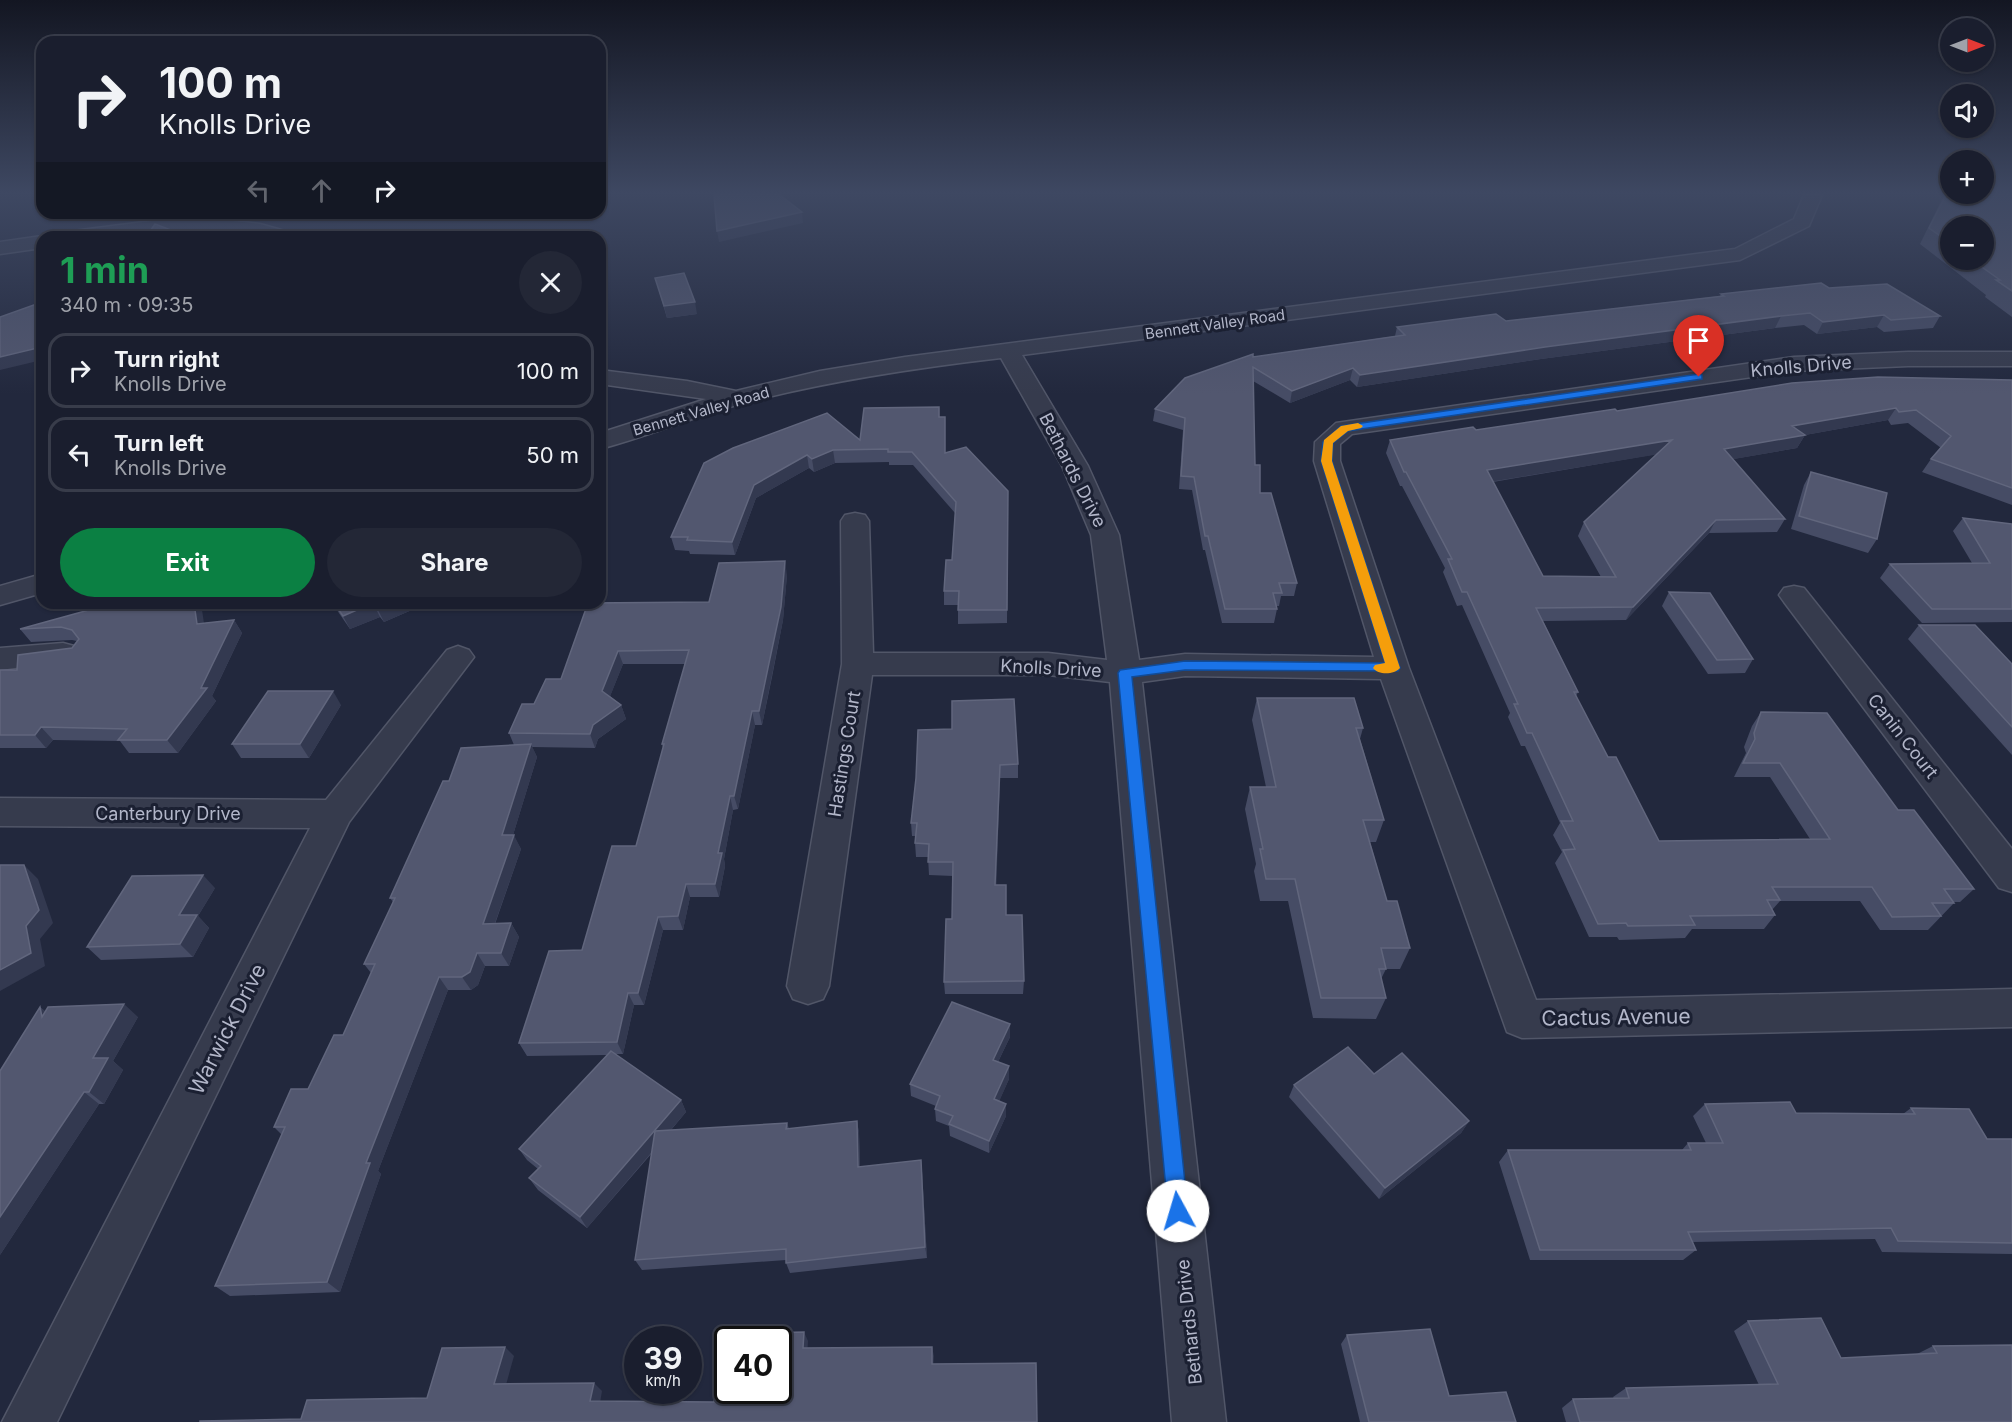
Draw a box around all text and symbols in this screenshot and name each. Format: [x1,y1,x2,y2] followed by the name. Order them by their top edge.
[1940,18,1994,72] north arrow
[1940,18,1994,270] map controls
[159,57,282,108] text: 100 m
[60,60,138,138] icon: right
[1940,84,1994,138] button: sound
[159,108,311,141] text: Knolls Drive
[1940,150,1994,204] button: +
[242,174,275,207] icon: left
[305,174,338,207] icon: ahead
[368,174,401,207] icon: right
[1940,216,1994,270] button: −
[60,248,149,292] text: 1 min
[519,251,582,314] button: close
[60,293,193,317] text: 340 m · 09:35
[1144,305,1286,343] street label: Bennett Valley Road
[1673,315,1724,377] pin
[1682,324,1715,357] icon: arrive
[114,346,220,372] text: Turn right
[1750,351,1852,381] street label: Knolls Drive
[63,354,96,387] icon: right
[517,358,579,384] text: 100 m
[114,372,227,396] text: Knolls Drive
[630,382,772,440] street label: Bennett Valley Road
[1035,409,1111,531] street label: Bethards Drive
[114,430,204,456] text: Turn left
[63,438,96,471] icon: left
[526,442,579,468] text: 50 m
[114,456,227,480] text: Knolls Drive
[60,528,315,597] button: Exit
[327,528,582,597] button: Share
[1000,655,1102,681] street label: Knolls Drive
[824,690,864,818] street label: Hastings Court
[1863,690,1943,783] street label: Canin Court
[95,803,241,824] street label: Canterbury Drive
[183,959,271,1099] street label: Warwick Drive
[1541,1003,1691,1031] street label: Cactus Avenue
[1146,1179,1210,1243] position arrow
[1172,1258,1206,1386] street label: Bethards Drive
[714,1326,792,1404] speed limit sign: 40
[644,1340,682,1376] text: 39
[645,1371,681,1390] text: km/h

